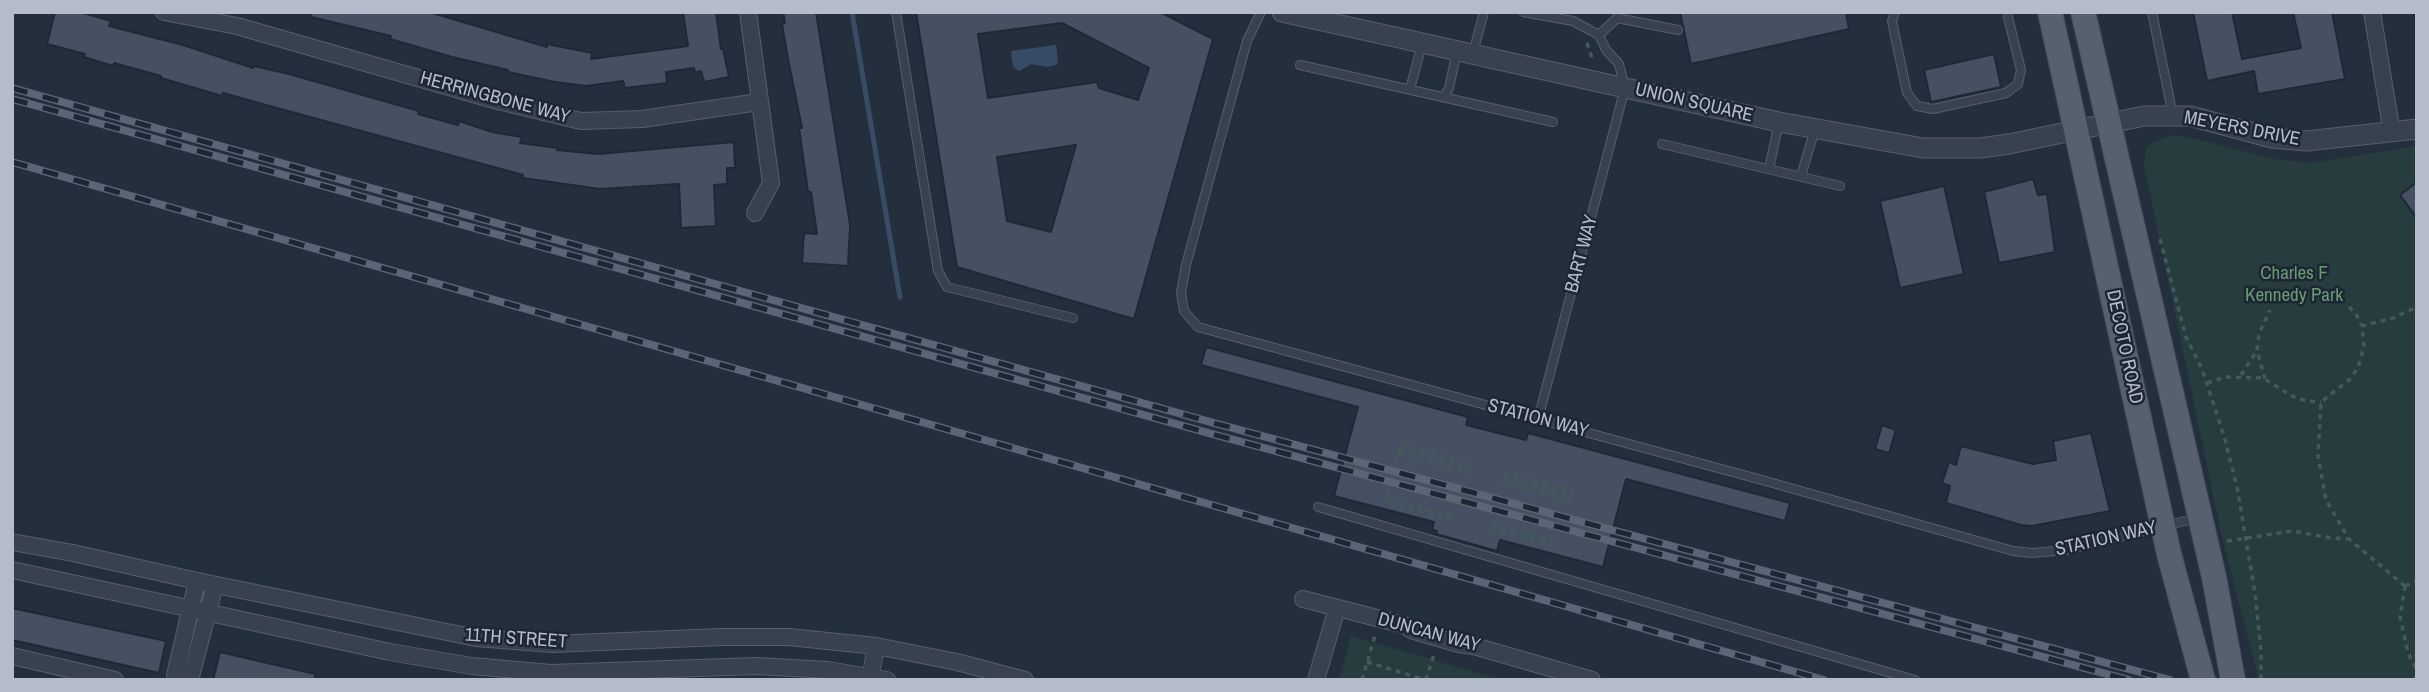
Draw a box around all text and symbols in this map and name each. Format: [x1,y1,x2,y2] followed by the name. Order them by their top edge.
[418,67,572,129] street label: HERRINGBONE WAY
[1633,78,1755,128] street label: UNION SQUARE
[2182,107,2302,151] street label: MEYERS DRIVE
[1561,213,1603,295] street label: BART WAY
[2245,263,2343,307] park label: Charles F Kennedy Park
[2101,288,2147,406] street label: DECOTO ROAD
[1485,395,1591,443] street label: STATION WAY
[2053,516,2159,562] street label: STATION WAY
[1375,608,1483,658] street label: DUNCAN WAY
[464,624,568,654] street label: 11TH STREET

